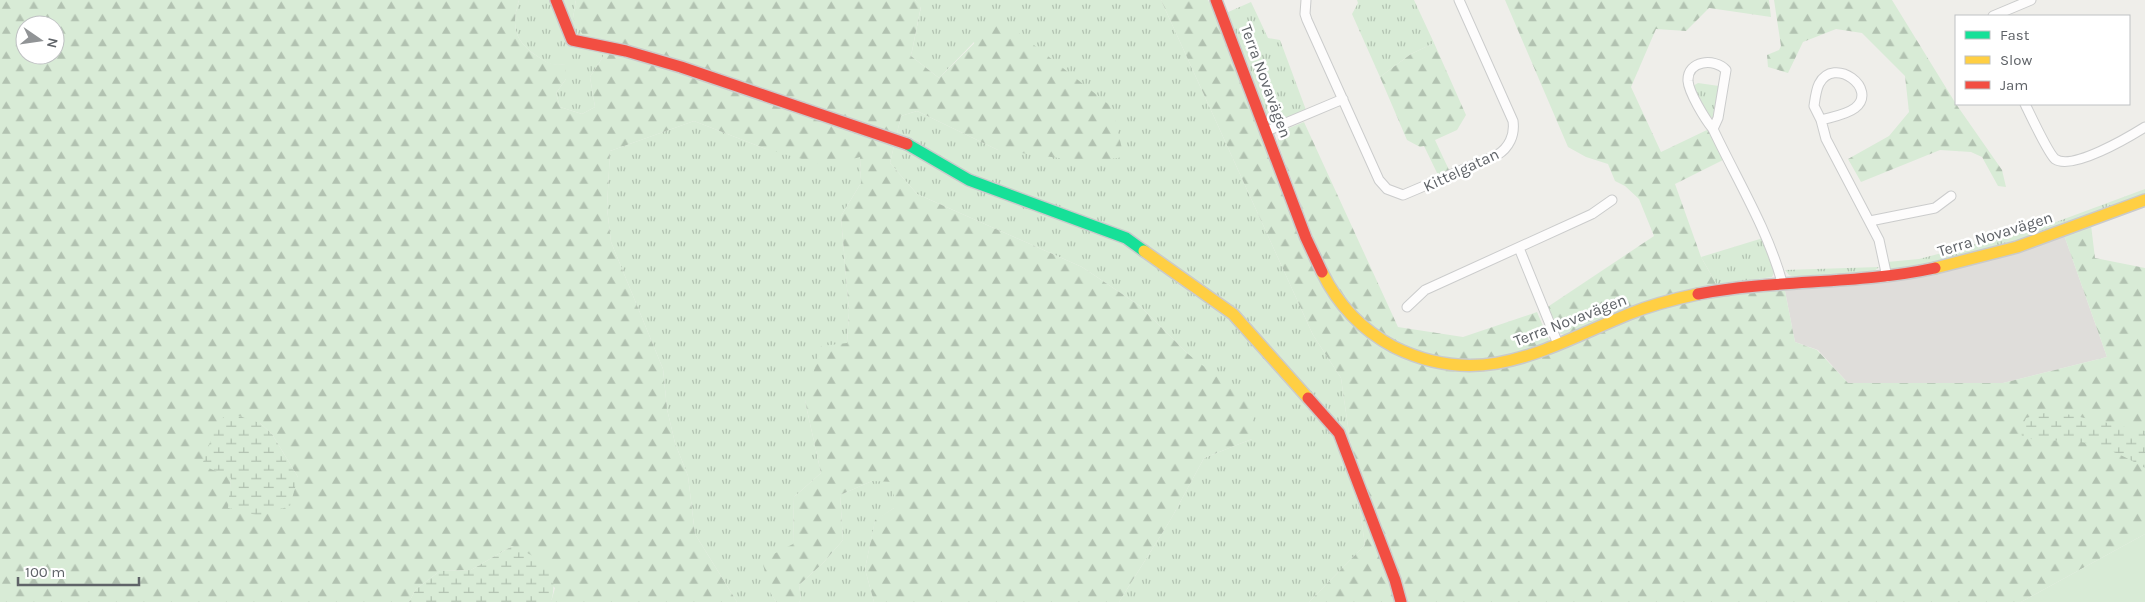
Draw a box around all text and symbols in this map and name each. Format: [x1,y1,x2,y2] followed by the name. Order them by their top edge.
[15,15,65,65] north arrow
[1955,15,2130,105] legend
[1237,22,1295,140] street label: Terra Novavägen
[2000,26,2030,44] text: Fast
[43,36,62,50] text: N
[2000,51,2032,69] text: Slow
[2000,76,2028,94] text: Jam
[1420,144,1502,196] street label: Kittelgatan
[1935,207,2055,261] street label: Terra Novavägen
[1511,290,1629,350] street label: Terra Novavägen
[18,554,139,586] scale bar
[25,563,65,581] text: 100 m

